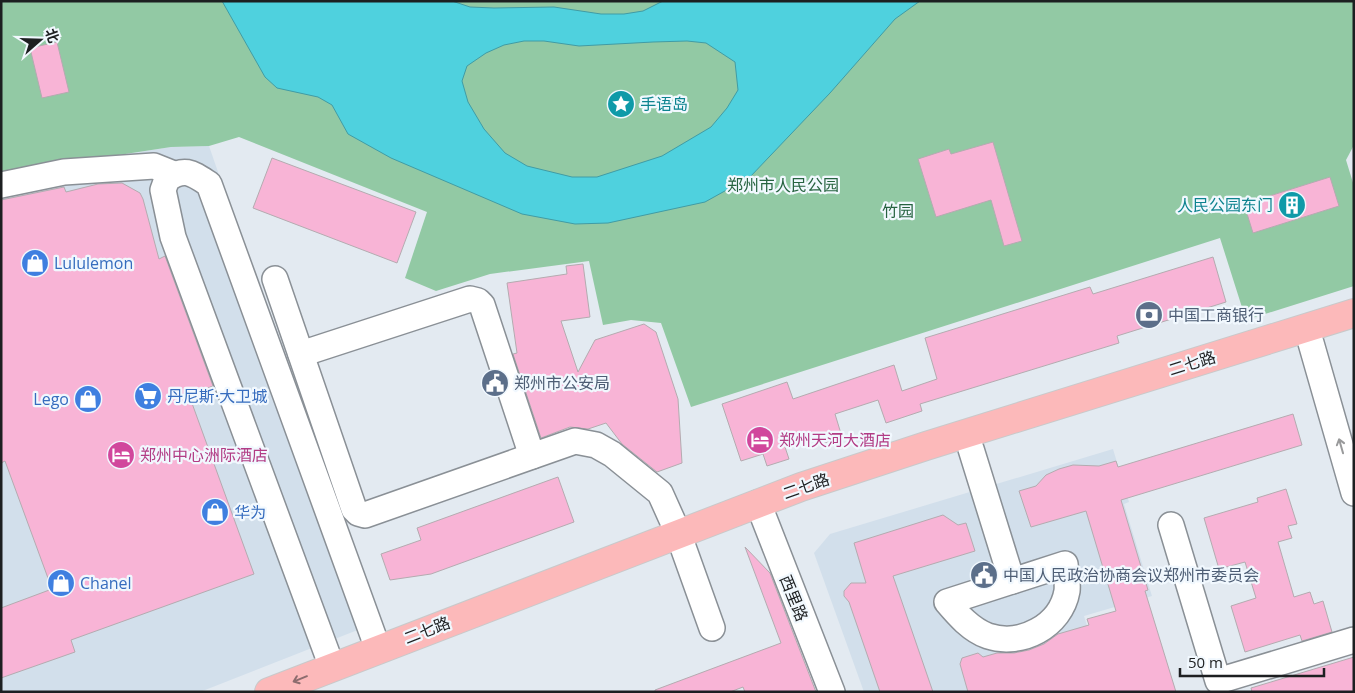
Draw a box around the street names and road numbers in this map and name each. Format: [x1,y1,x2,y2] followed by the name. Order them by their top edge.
[1166,345,1218,381] street label: 二七路
[780,468,832,504] street label: 二七路
[775,572,813,624] street label: 西里路
[401,611,453,649] street label: 二七路

